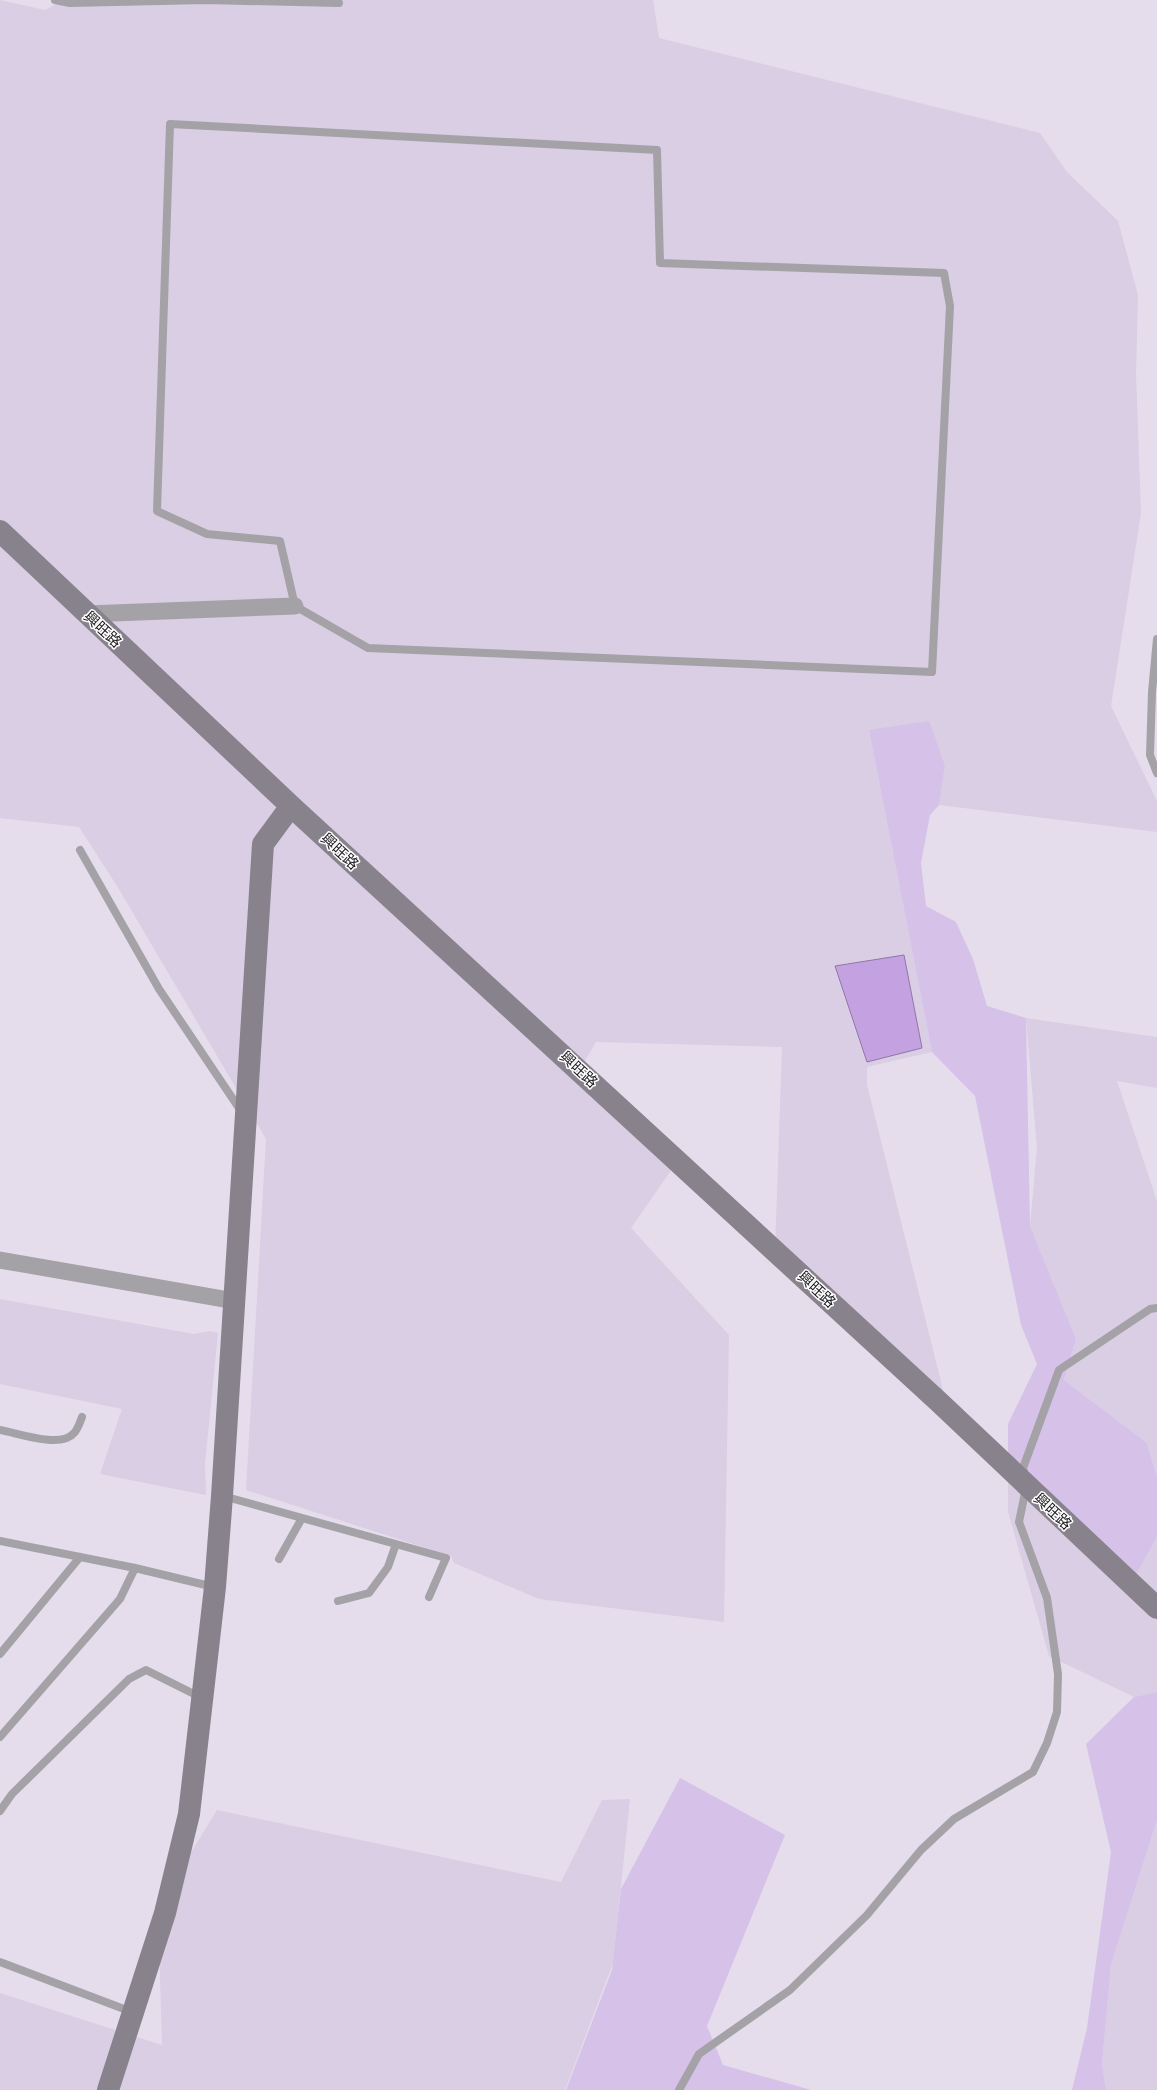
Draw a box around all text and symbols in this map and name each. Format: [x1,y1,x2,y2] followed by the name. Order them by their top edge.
[80,607,126,651] street label: 興旺路
[317,829,363,873] street label: 興旺路
[556,1047,602,1091] street label: 興旺路
[794,1267,840,1311] street label: 興旺路
[1030,1489,1076,1533] street label: 興旺路

